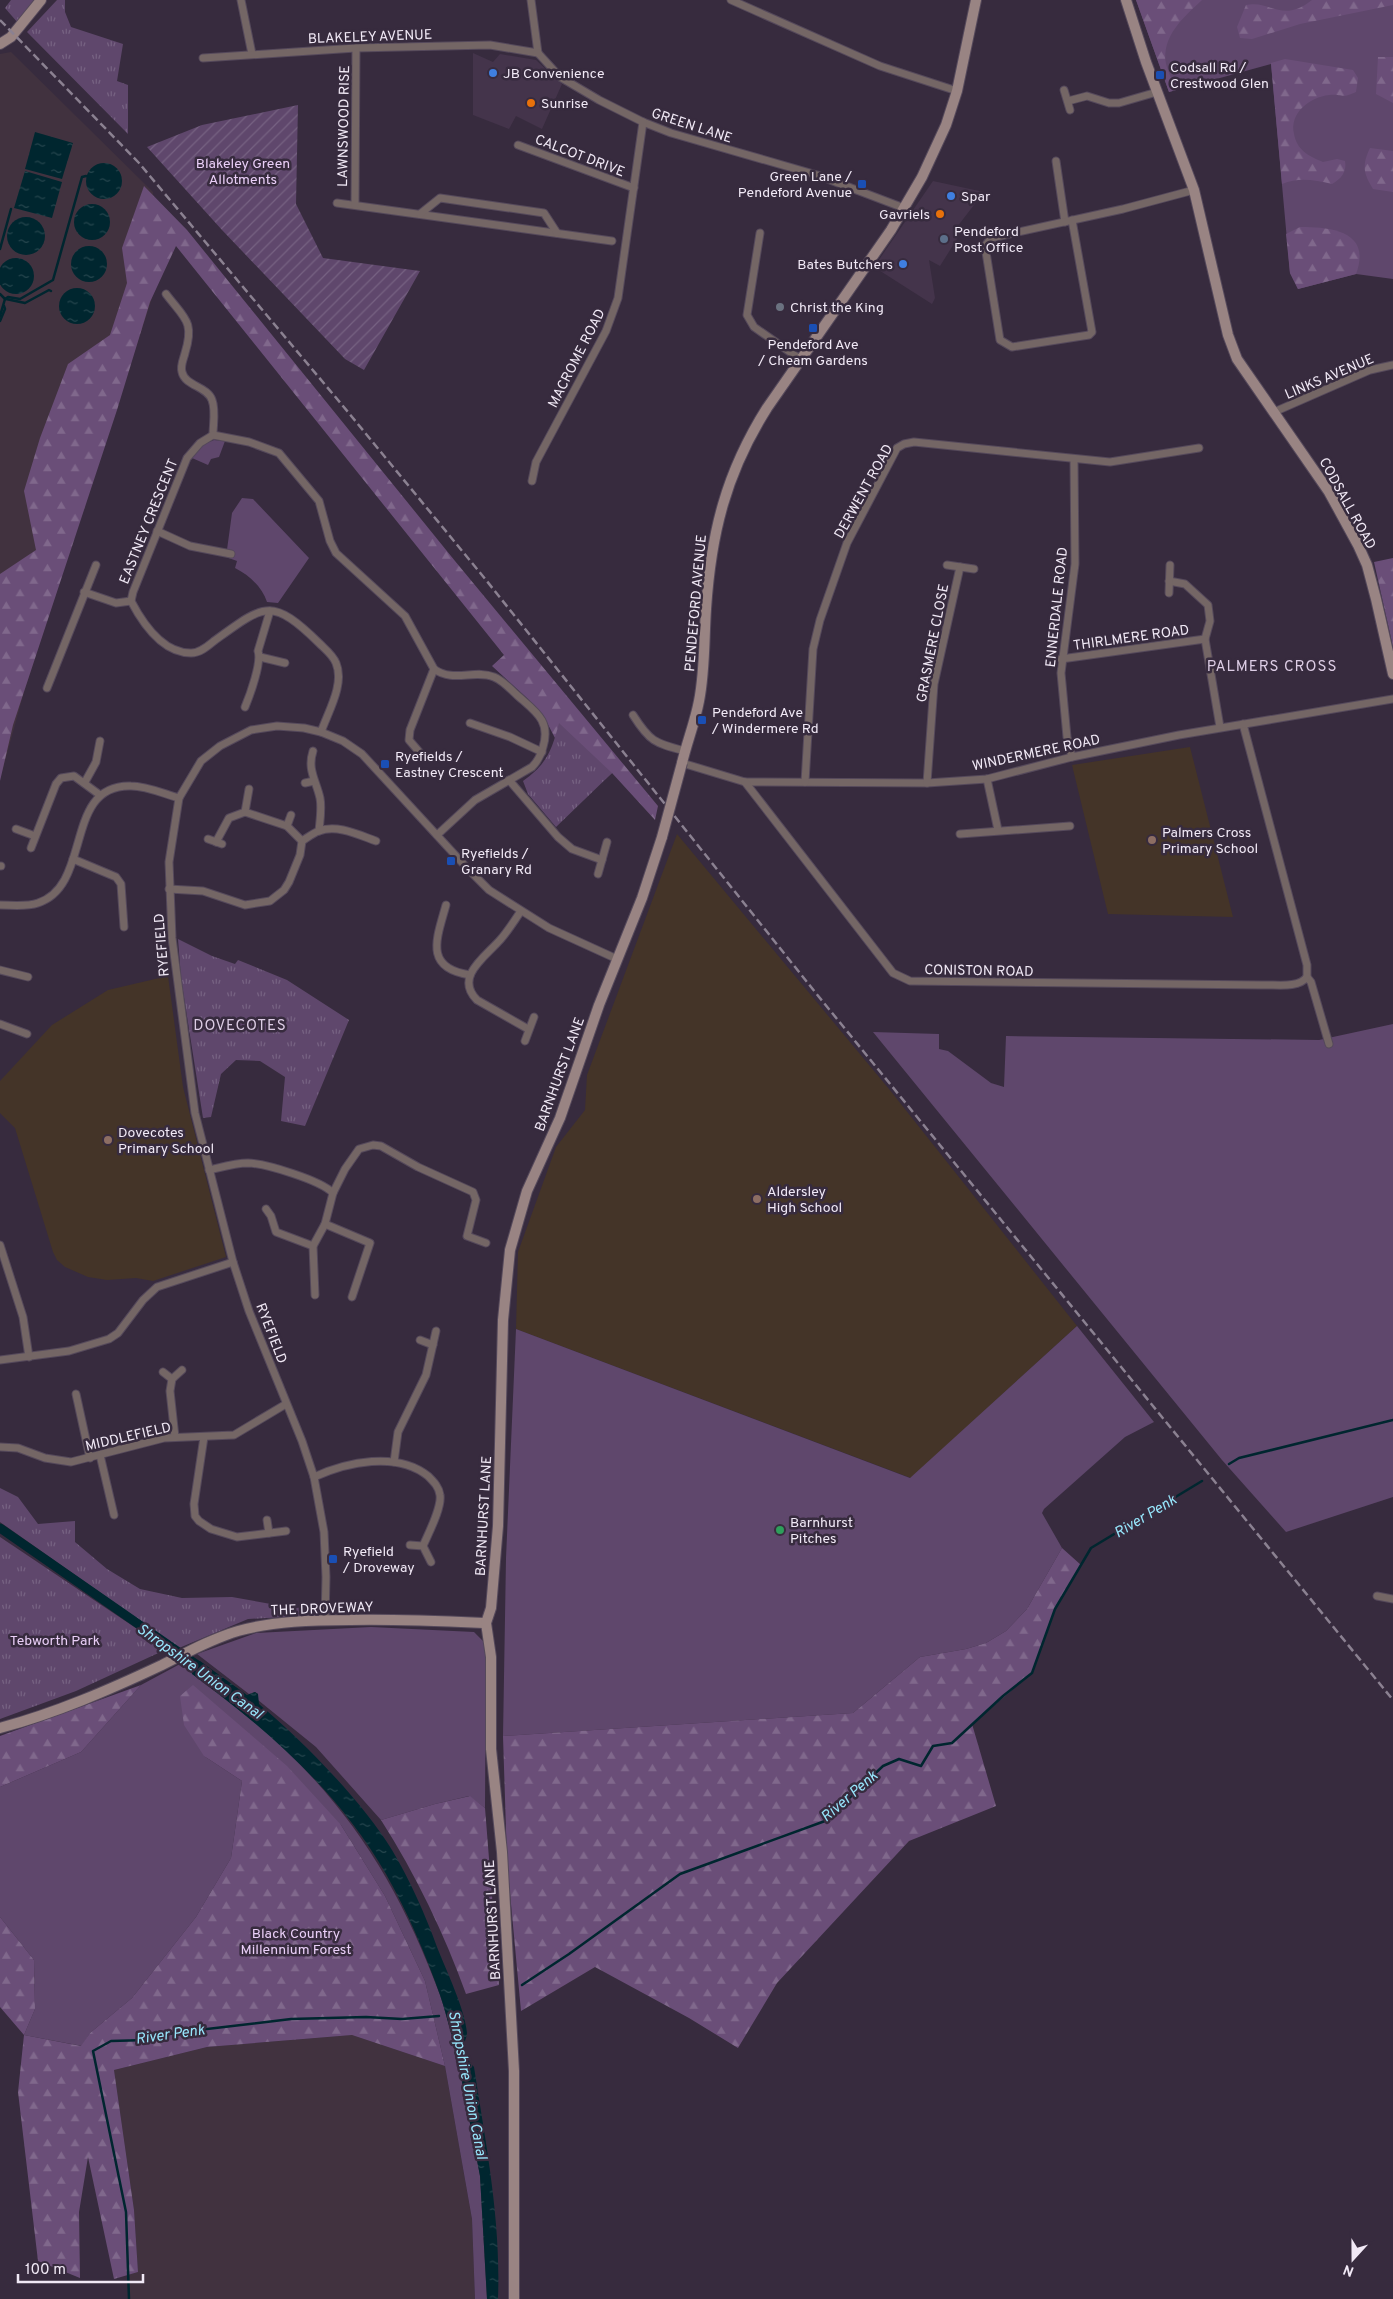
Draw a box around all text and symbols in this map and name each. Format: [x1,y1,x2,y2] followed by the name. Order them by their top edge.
[308,27,433,48] street label: BLAKELEY AVENUE
[1170,60,1269,93] place label: Codsall Rd / Crestwood Glen
[335,65,354,187] street label: LAWNSWOOD RISE
[503,66,604,83] place label: JB Convenience
[487,67,499,79] marker: JB Convenience
[1154,69,1166,81] marker: Codsall Rd / Crestwood Glen
[541,96,588,113] place label: Sunrise
[525,97,537,109] marker: Sunrise
[649,105,734,148] street label: GREEN LANE
[532,131,627,181] street label: CALCOT DRIVE
[196,156,290,189] park label: Blakeley Green Allotments
[738,169,852,202] place label: Green Lane / Pendeford Avenue
[856,178,868,190] marker: Green Lane / Pendeford Avenue
[961,189,991,206] place label: Spar
[945,190,957,202] marker: Spar
[879,207,930,224] place label: Gavriels
[934,208,946,220] marker: Gavriels
[954,224,1023,257] place label: Pendeford Post Office
[938,233,950,245] marker: Pendeford Post Office
[797,257,893,274] place label: Bates Butchers
[897,258,909,270] marker: Bates Butchers
[790,300,884,317] place label: Christ the King
[774,301,786,313] marker: Christ the King
[545,306,610,411] street label: MACROME ROAD
[807,322,819,334] marker: Pendeford Ave / Cheam Gardens
[757,337,868,370] place label: Pendeford Ave / Cheam Gardens
[1283,351,1377,404] street label: LINKS AVENUE
[831,442,897,542] street label: DERWENT ROAD
[1315,455,1379,552] street label: CODSALL ROAD
[116,456,182,587] street label: EASTNEY CRESCENT
[682,534,711,672] street label: PENDEFORD AVENUE
[1043,546,1072,668] street label: ENNERDALE ROAD
[914,583,953,704] street label: GRASMERE CLOSE
[1072,622,1190,655] street label: THIRLMERE ROAD
[1207,658,1337,677] district label: PALMERS CROSS
[711,705,819,738] place label: Pendeford Ave / Windermere Rd
[696,714,708,726] marker: Pendeford Ave / Windermere Rd
[971,732,1102,775] street label: WINDERMERE ROAD
[395,749,504,782] place label: Ryefields / Eastney Crescent
[379,758,391,770] marker: Ryefields / Eastney Crescent
[1162,825,1258,858] place label: Palmers Cross Primary School
[1146,834,1158,846] marker: Palmers Cross Primary School
[461,846,532,879] place label: Ryefields / Granary Rd
[445,855,457,867] marker: Ryefields / Granary Rd
[151,912,174,977] street label: RYEFIELD
[924,962,1034,981] street label: CONISTON ROAD
[532,1015,589,1134] street label: BARNHURST LANE
[193,1017,287,1036] district label: DOVECOTES
[118,1125,214,1158] place label: Dovecotes Primary School
[102,1134,114,1146] marker: Dovecotes Primary School
[767,1184,842,1217] place label: Aldersley High School
[751,1193,763,1205] marker: Aldersley High School
[251,1301,290,1366] street label: RYEFIELD
[84,1419,173,1456] street label: MIDDLEFIELD
[473,1456,496,1577] street label: BARNHURST LANE
[1111,1491,1181,1543] water label: River Penk
[790,1515,853,1548] place label: Barnhurst Pitches
[774,1524,786,1536] marker: Barnhurst Pitches
[342,1544,415,1577] place label: Ryefield / Droveway
[327,1553,339,1565] marker: Ryefield / Droveway
[270,1599,374,1620] street label: THE DROVEWAY
[132,1620,267,1725] water label: Shropshire Union Canal
[10,1633,100,1650] park label: Tebworth Park
[818,1767,883,1827] water label: River Penk
[482,1859,505,1980] street label: BARNHURST LANE
[240,1926,352,1959] park label: Black Country Millennium Forest
[443,2009,490,2162] water label: Shropshire Union Canal
[134,2021,206,2050] water label: River Penk
[1328,2234,1378,2284] north arrow
[18,2252,142,2284] scale bar
[1341,2260,1357,2279] text: N
[25,2261,66,2280] text: 100 m

